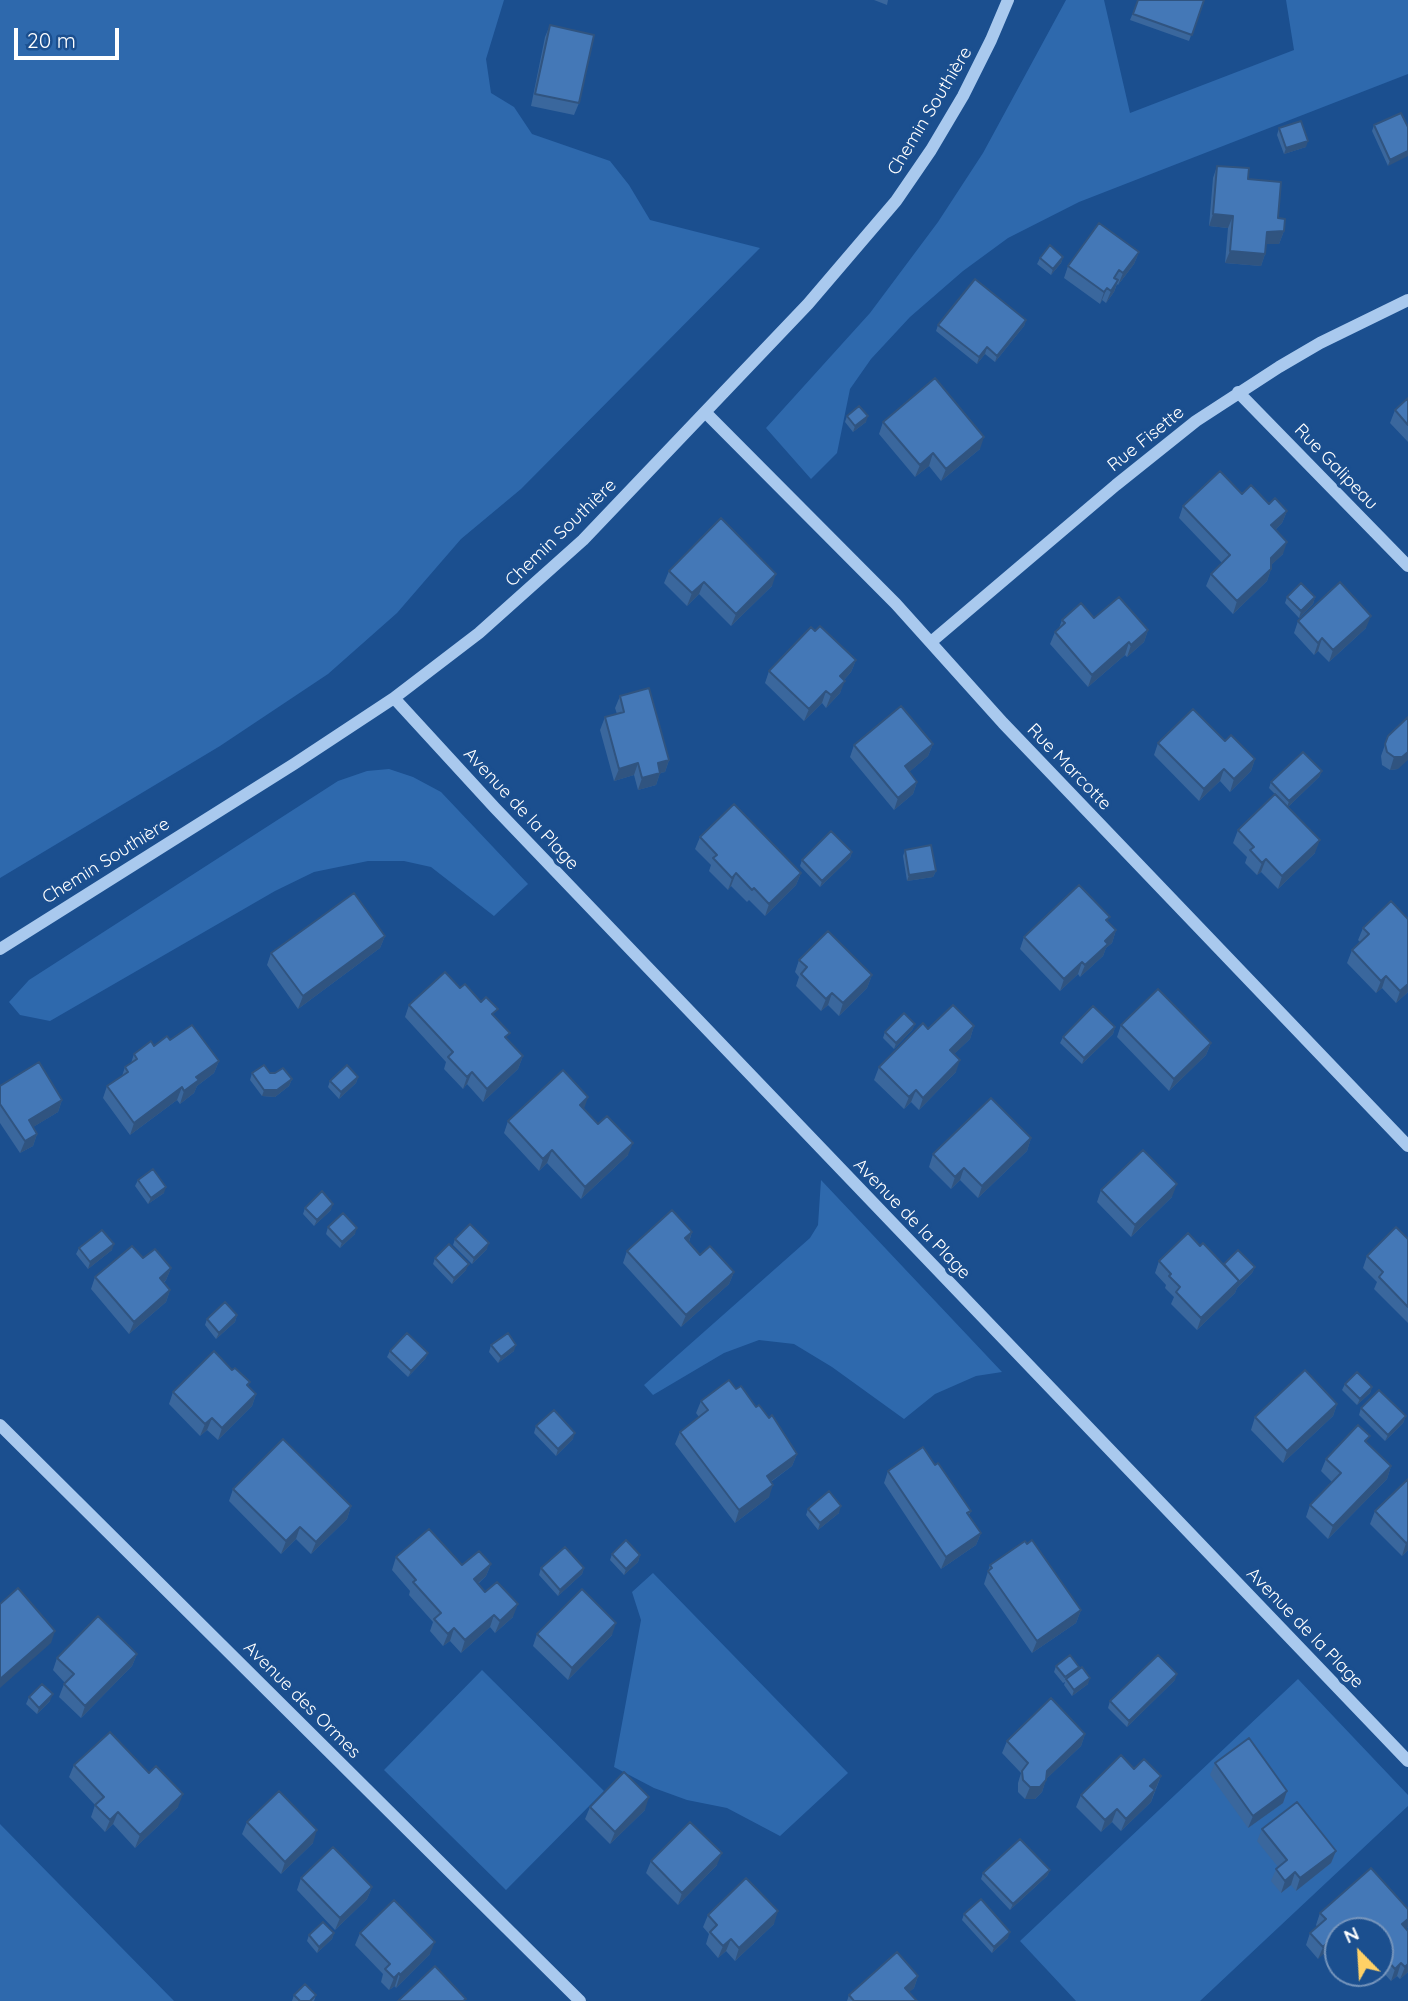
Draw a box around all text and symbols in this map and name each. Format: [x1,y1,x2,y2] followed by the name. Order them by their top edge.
[18,14,122,58] scale bar
[27,27,76,53] text: 20 m
[883,43,977,179] street label: Chemin Southière
[1103,402,1189,476] street label: Rue Fisette
[1290,420,1382,514] street label: Rue Galipeau
[501,475,621,591] street label: Chemin Southière
[1022,719,1116,815] street label: Rue Marcotte
[459,743,583,875] street label: Avenue de la Plage
[38,813,174,909] street label: Chemin Southière
[849,1154,975,1284] street label: Avenue de la Plage
[1242,1563,1368,1693] street label: Avenue de la Plage
[239,1637,365,1763] street label: Avenue des Ormes
[1324,1917,1394,1987] north arrow
[1340,1921,1363,1948] text: N

